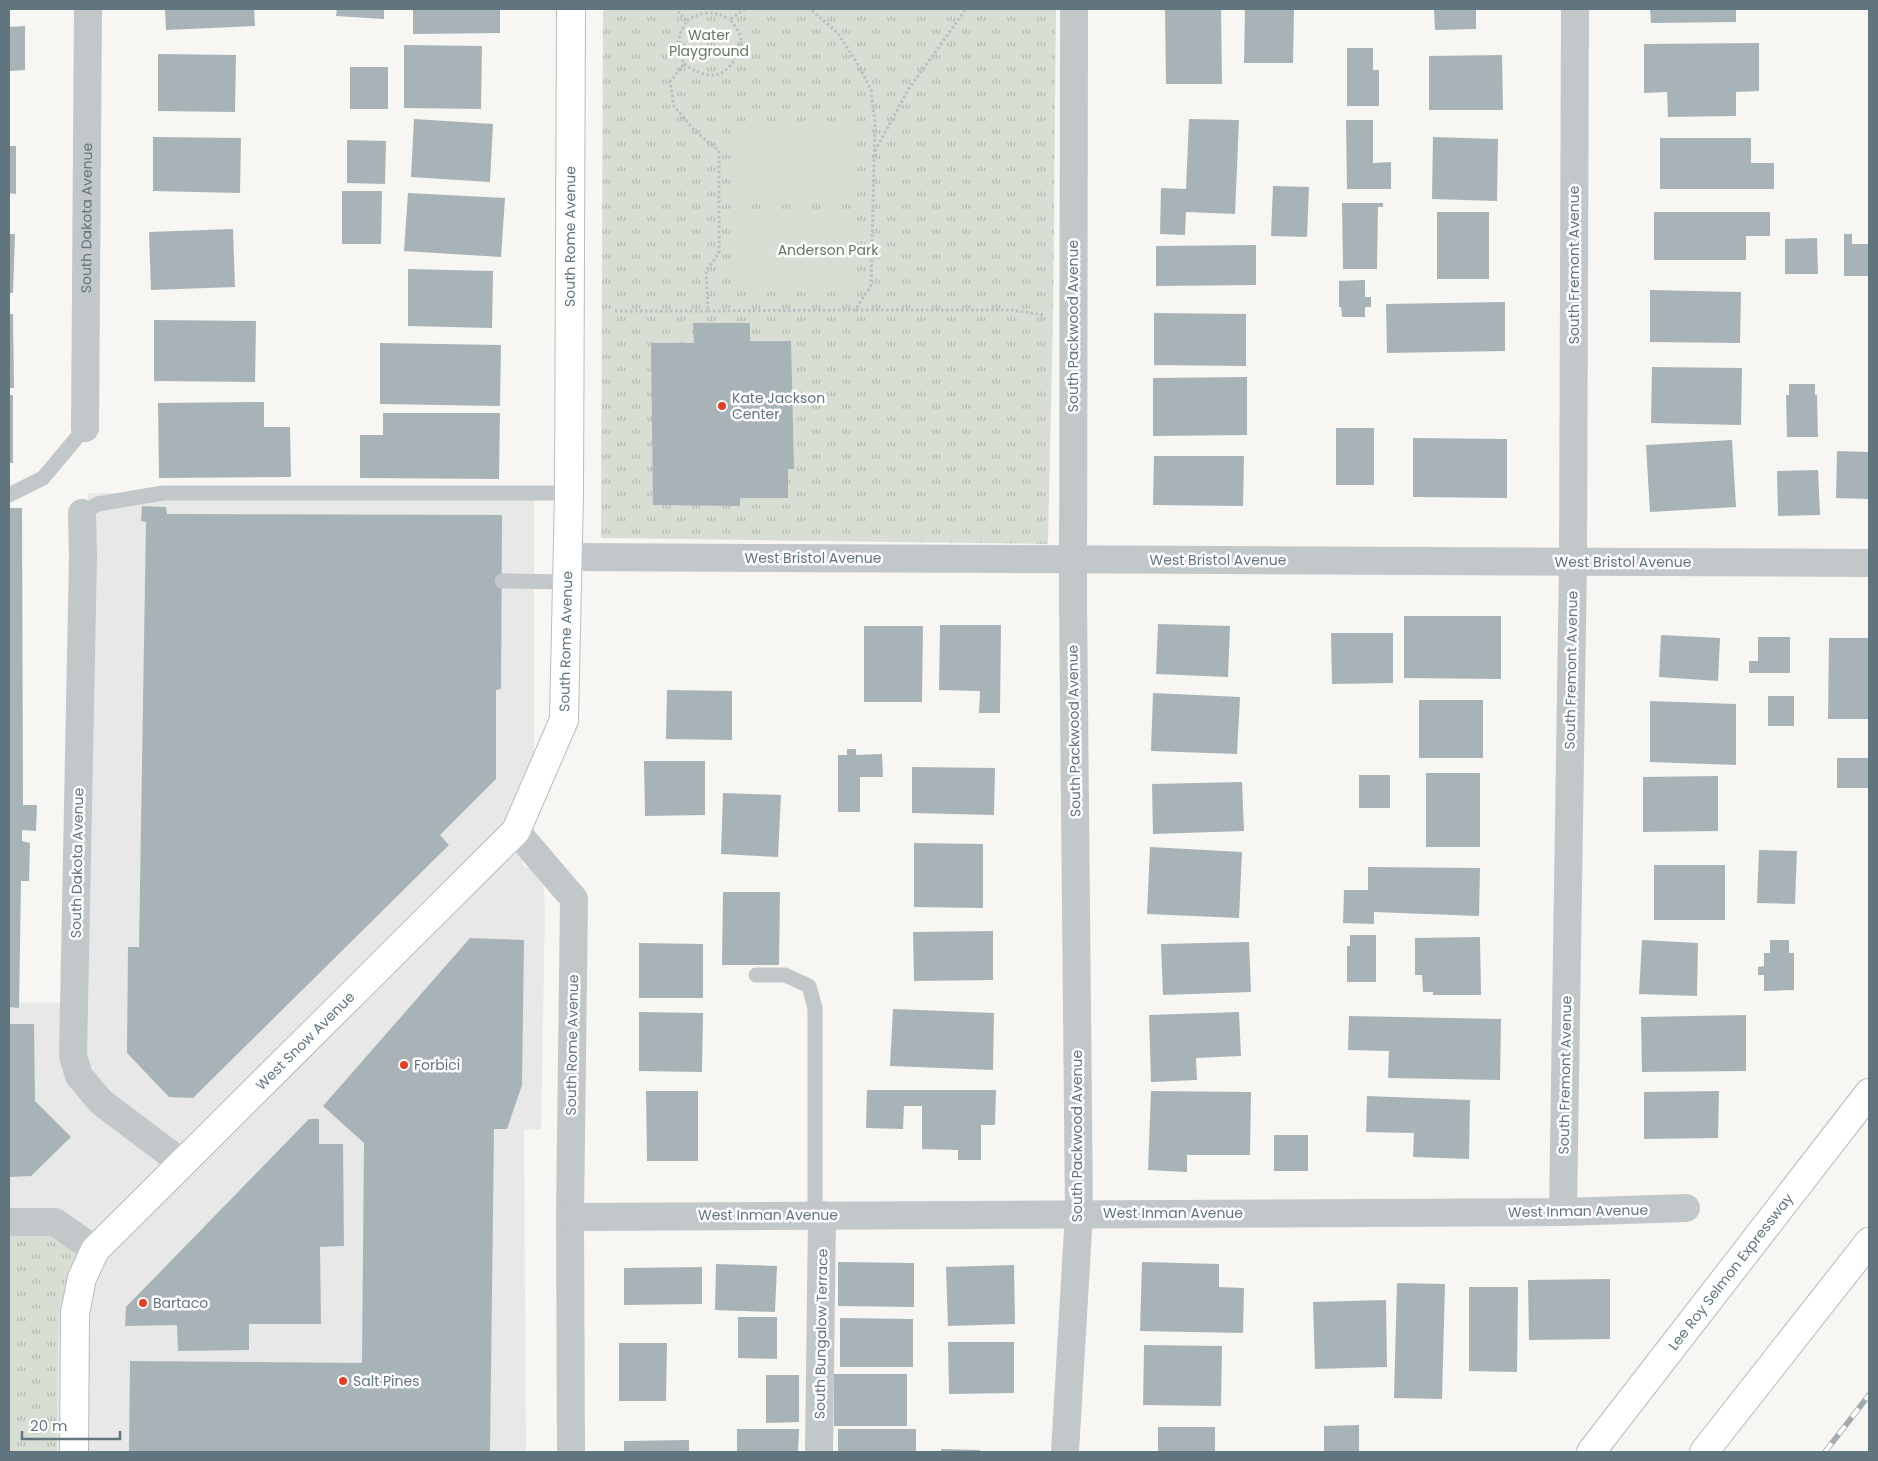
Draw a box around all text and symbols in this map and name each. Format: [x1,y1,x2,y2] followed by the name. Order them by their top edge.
[669,25,749,61] park label: Water Playground
[76,142,97,293] street label: South Dakota Avenue
[560,166,580,307] street label: South Rome Avenue
[1564,185,1584,344] street label: South Fremont Avenue
[1063,239,1083,412] street label: South Packwood Avenue
[778,240,879,260] park label: Anderson Park
[732,388,825,424] place label: Kate Jackson Center
[716,400,728,412] marker: Kate Jackson Center
[745,548,882,568] street label: West Bristol Avenue
[1150,550,1287,570] street label: West Bristol Avenue
[1555,552,1692,572] street label: West Bristol Avenue
[554,571,577,712] street label: South Rome Avenue
[1560,590,1582,749] street label: South Fremont Avenue
[1062,644,1086,817] street label: South Packwood Avenue
[66,787,88,938] street label: South Dakota Avenue
[561,974,583,1116] street label: South Rome Avenue
[251,987,359,1095] street label: West Snow Avenue
[1554,995,1576,1154] street label: South Fremont Avenue
[1067,1049,1087,1222] street label: South Packwood Avenue
[414,1055,460,1075] place label: Forbici
[398,1059,410,1071] marker: Forbici
[1663,1189,1798,1354] street label: Lee Roy Selmon Expressway
[1508,1200,1649,1222] street label: West Inman Avenue
[1103,1203,1243,1223] street label: West Inman Avenue
[698,1205,838,1225] street label: West Inman Avenue
[810,1248,832,1419] street label: South Bungalow Terrace
[153,1293,208,1313] place label: Bartaco
[137,1297,149,1309] marker: Bartaco
[353,1371,419,1391] place label: Salt Pines
[337,1375,349,1387] marker: Salt Pines
[22,1408,120,1440] scale bar
[30,1415,68,1436] text: 20 m

